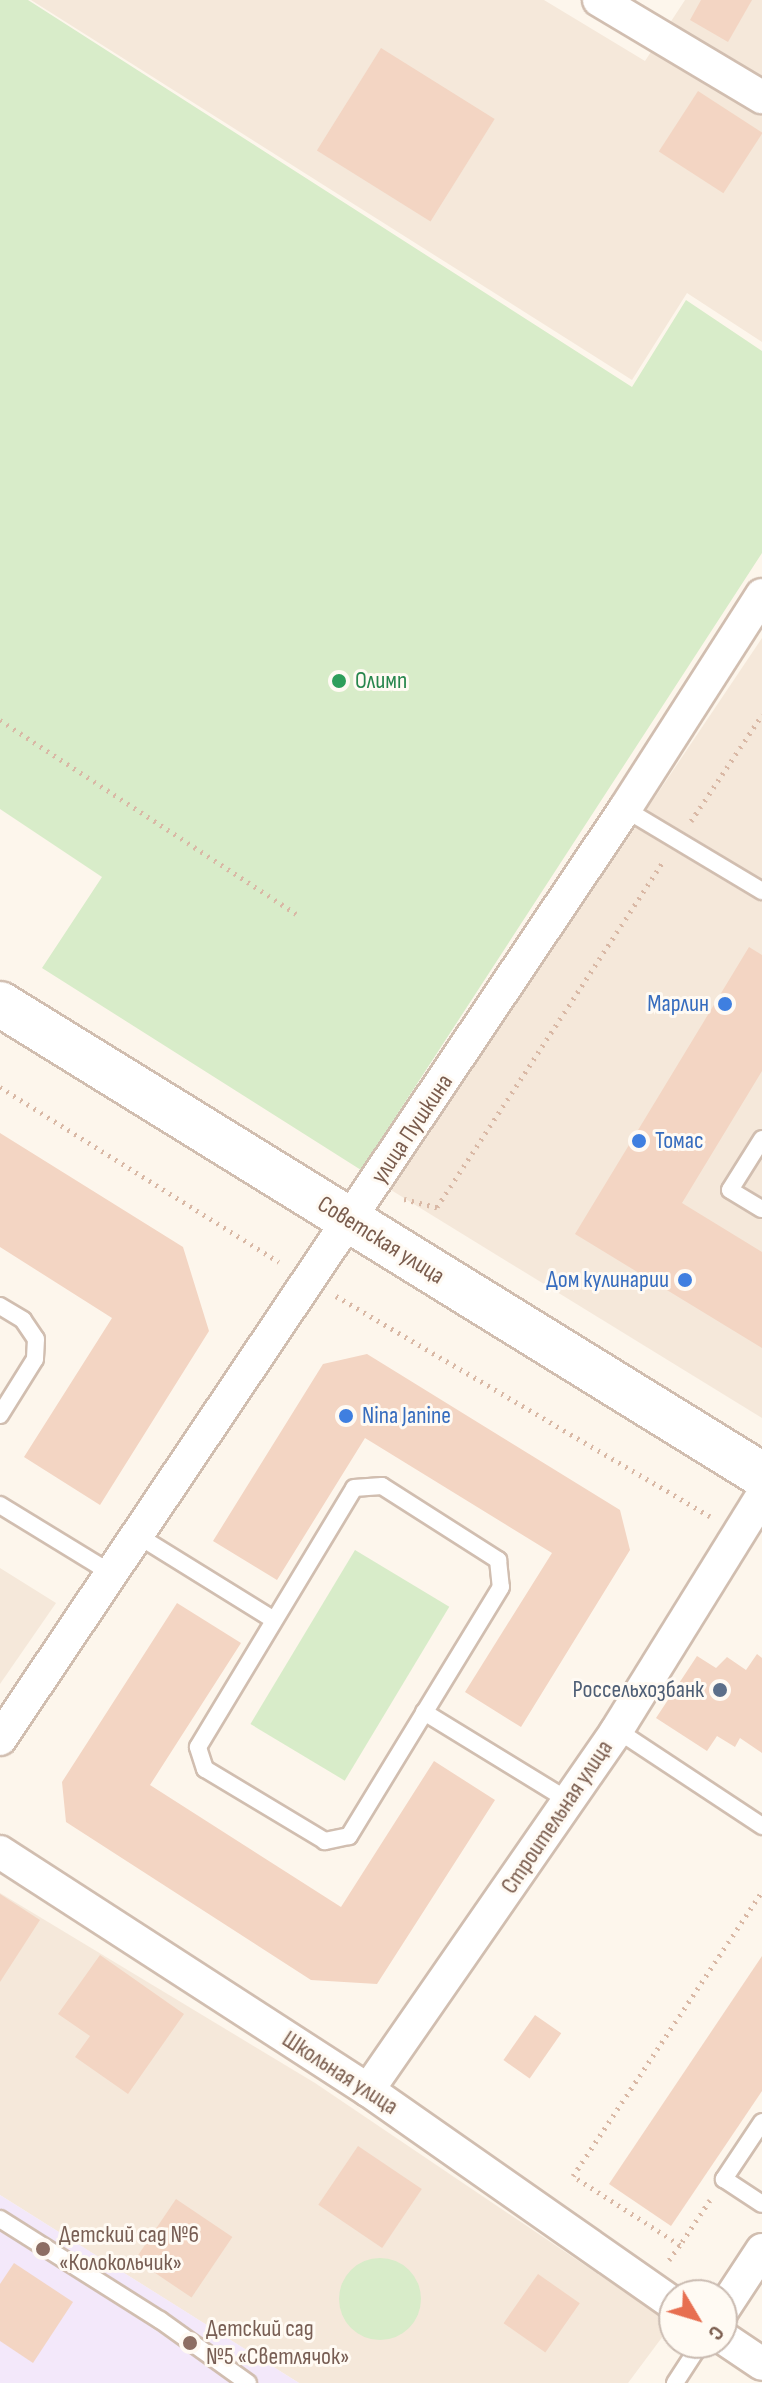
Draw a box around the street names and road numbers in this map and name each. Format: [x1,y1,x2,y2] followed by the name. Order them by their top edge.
[365,1069,459,1189] street label: улица Пушкина
[312,1190,450,1290] street label: Советская улица
[495,1735,619,1899] street label: Строительная улица
[277,2025,403,2121] street label: Школьная улица

